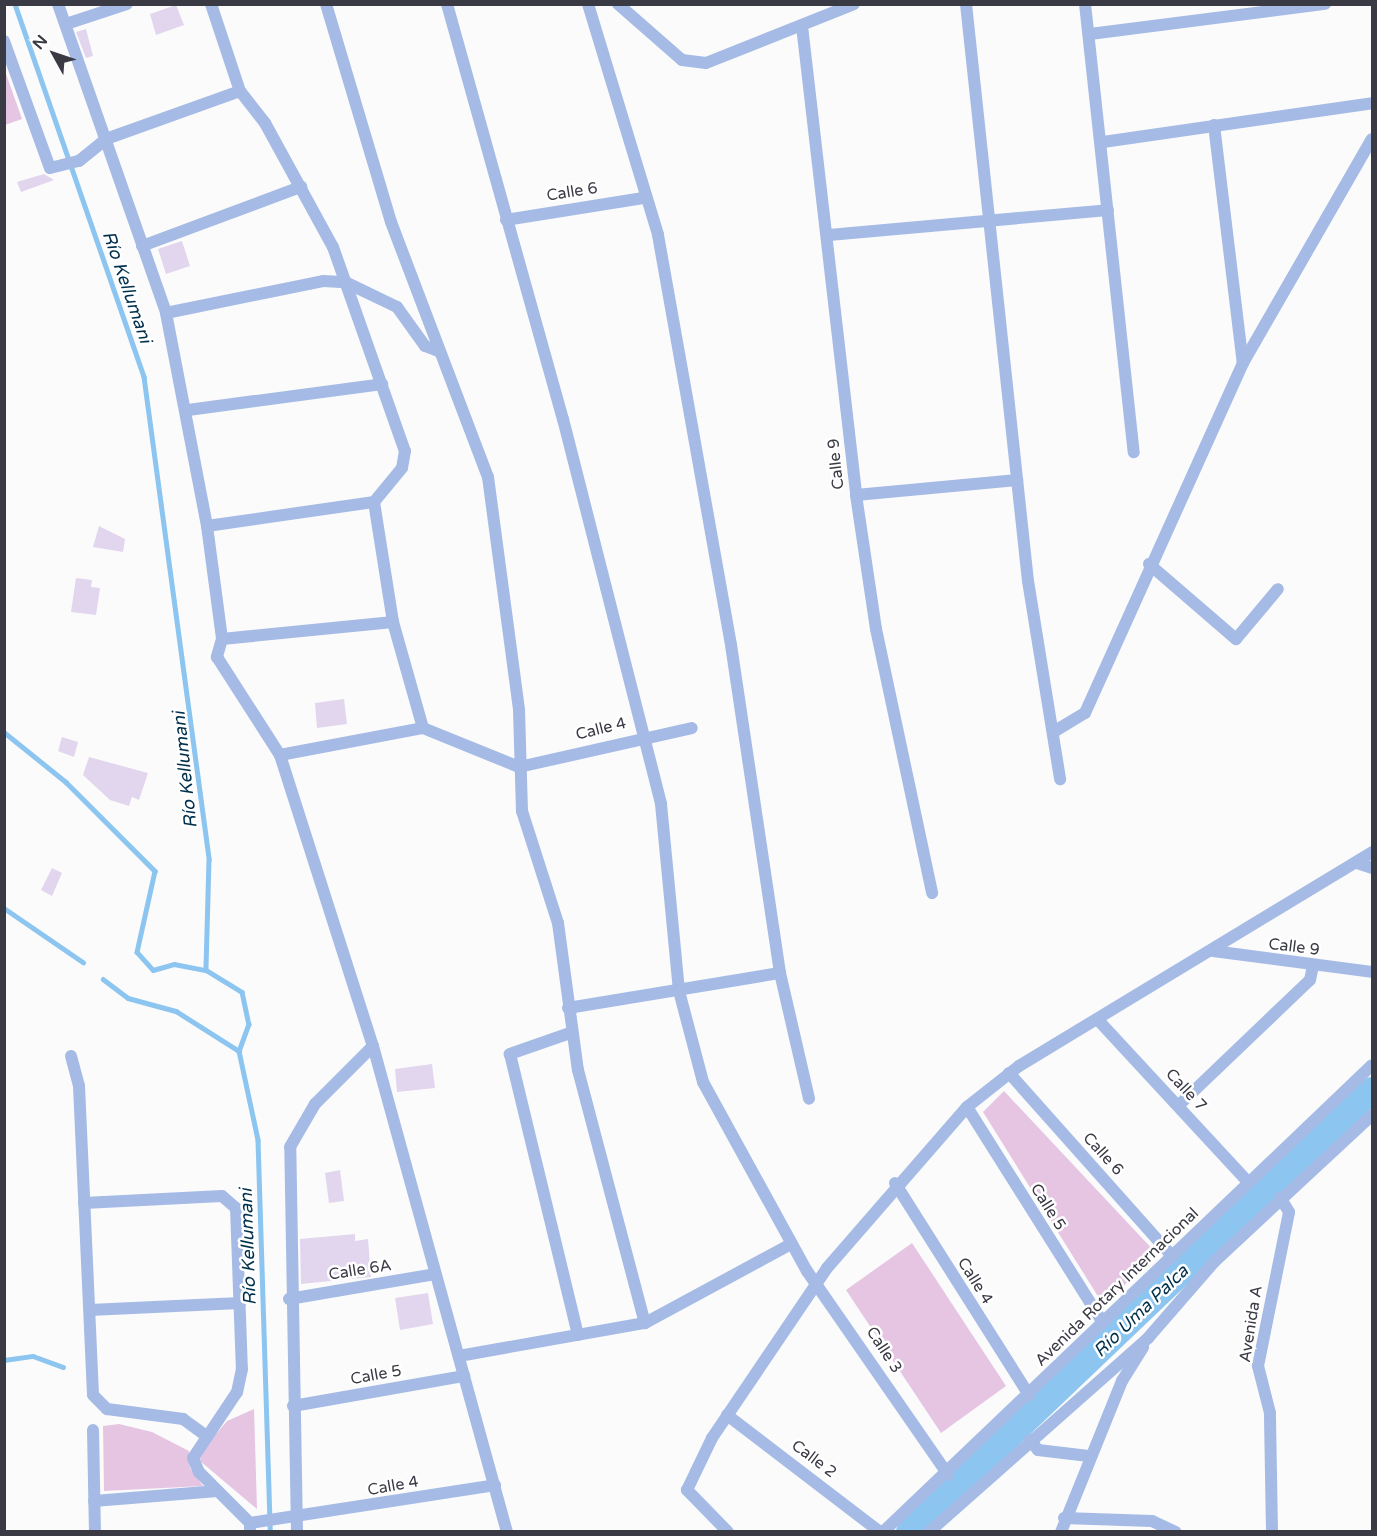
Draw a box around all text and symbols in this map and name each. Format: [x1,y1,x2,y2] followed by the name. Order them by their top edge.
[24,24,84,84] north arrow
[28,31,52,54] text: N
[545,179,599,205] street label: Calle 6
[98,228,156,346] water label: Río Kellumani
[824,437,848,491] street label: Calle 9
[168,711,202,829] water label: Río Kellumani
[574,713,628,745] street label: Calle 4
[1267,934,1321,960] street label: Calle 9
[1161,1065,1211,1115] street label: Calle 7
[1079,1128,1127,1180] street label: Calle 6
[1026,1180,1070,1234] street label: Calle 5
[235,1188,261,1306] water label: Río Kellumani
[1031,1204,1203,1370] street label: Avenida Rotary Internacional
[953,1254,997,1308] street label: Calle 4
[327,1256,393,1284] street label: Calle 6A
[1089,1260,1193,1362] water label: Río Uma Palca
[1235,1284,1267,1364] street label: Avenida A
[862,1323,906,1377] street label: Calle 3
[349,1361,403,1389] street label: Calle 5
[788,1436,840,1482] street label: Calle 2
[366,1472,420,1500] street label: Calle 4

